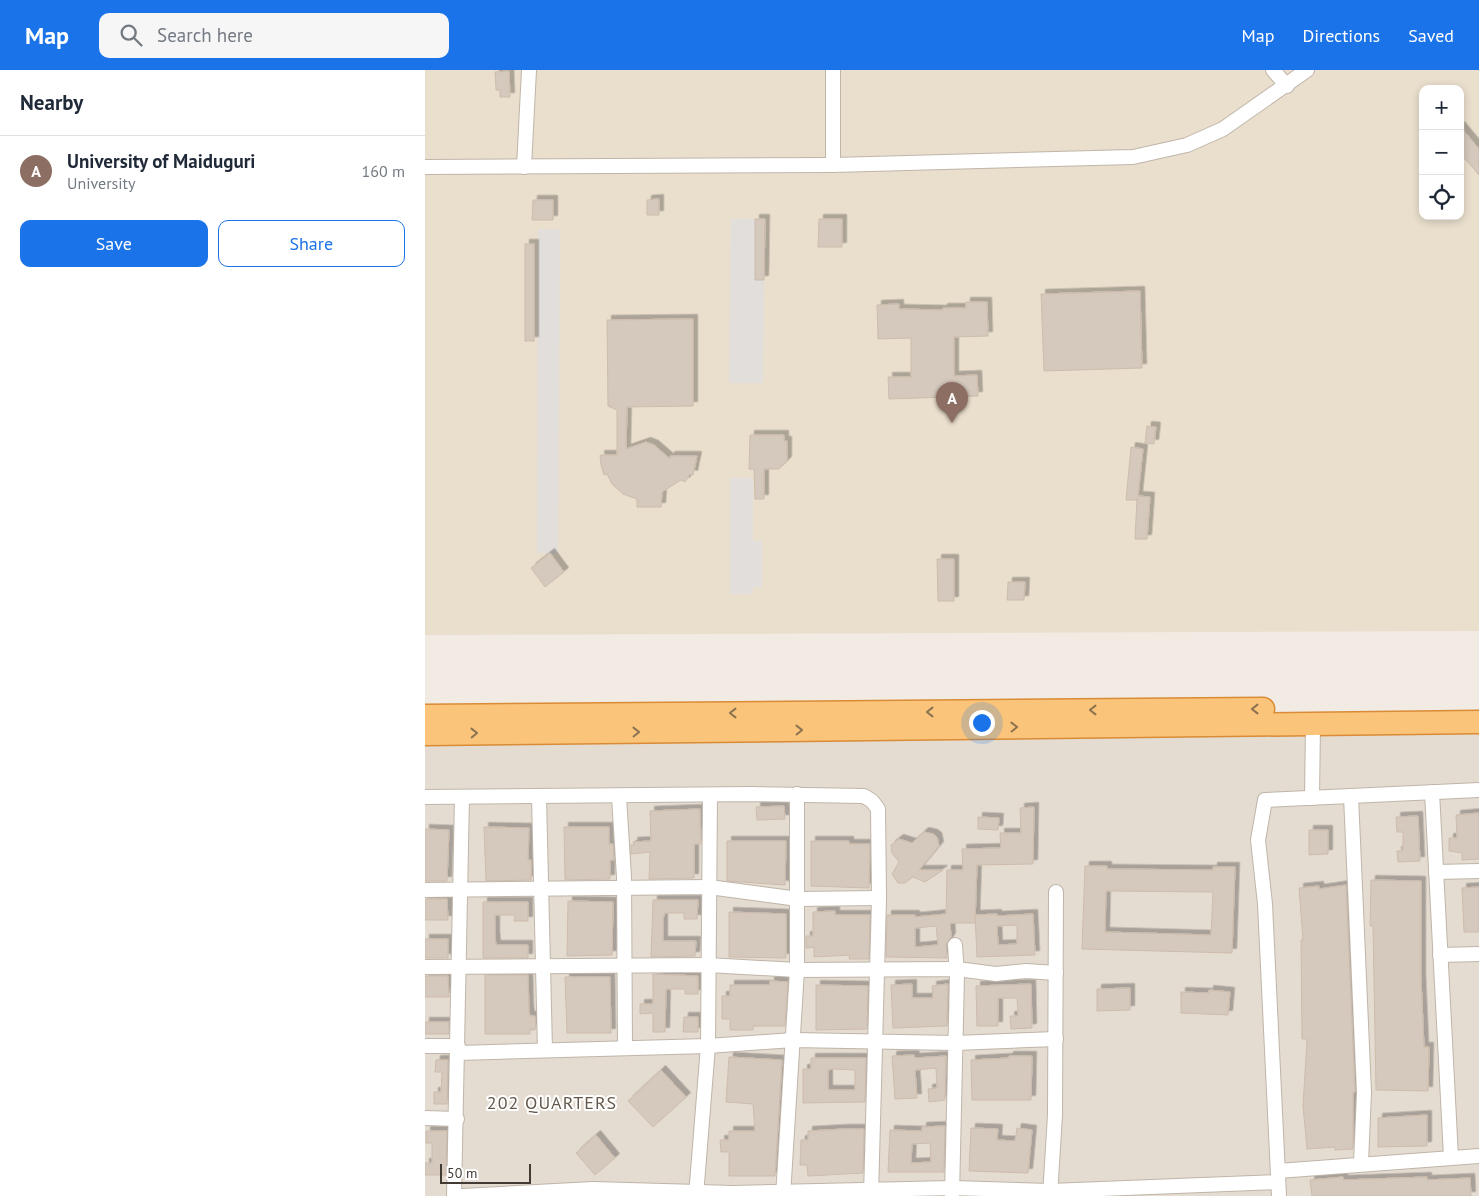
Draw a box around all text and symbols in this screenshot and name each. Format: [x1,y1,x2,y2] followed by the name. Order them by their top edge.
[99,13,449,58] search box
[25,20,69,51] text: Map
[117,21,145,49] icon: search
[157,23,253,47] text: Search here
[1242,24,1274,47] text: Map
[1302,24,1380,47] text: Directions
[1408,24,1454,47] text: Saved
[1419,85,1464,220] map controls
[1419,85,1464,130] button: +
[20,89,83,116] text: Nearby
[1419,130,1464,175] button: −
[67,149,255,173] text: University of Maiduguri
[31,161,41,181] text: A
[362,161,405,181] text: 160 m
[67,173,135,193] text: University
[1419,175,1464,220] button: locate
[20,220,208,267] button: Save
[218,220,405,267] button: Share
[936,382,968,423] pin: A
[1251,704,1259,714] one-way arrow
[1089,705,1096,715] one-way arrow
[926,706,934,717] one-way arrow
[729,708,736,718] one-way arrow
[969,710,995,736] your location
[1010,722,1018,732] one-way arrow
[795,725,803,735] one-way arrow
[632,726,640,737] one-way arrow
[470,728,478,738] one-way arrow
[487,1091,617,1114] district label: 202 QUARTERS
[440,1161,531,1184] scale bar
[447,1164,477,1182] text: 50 m

